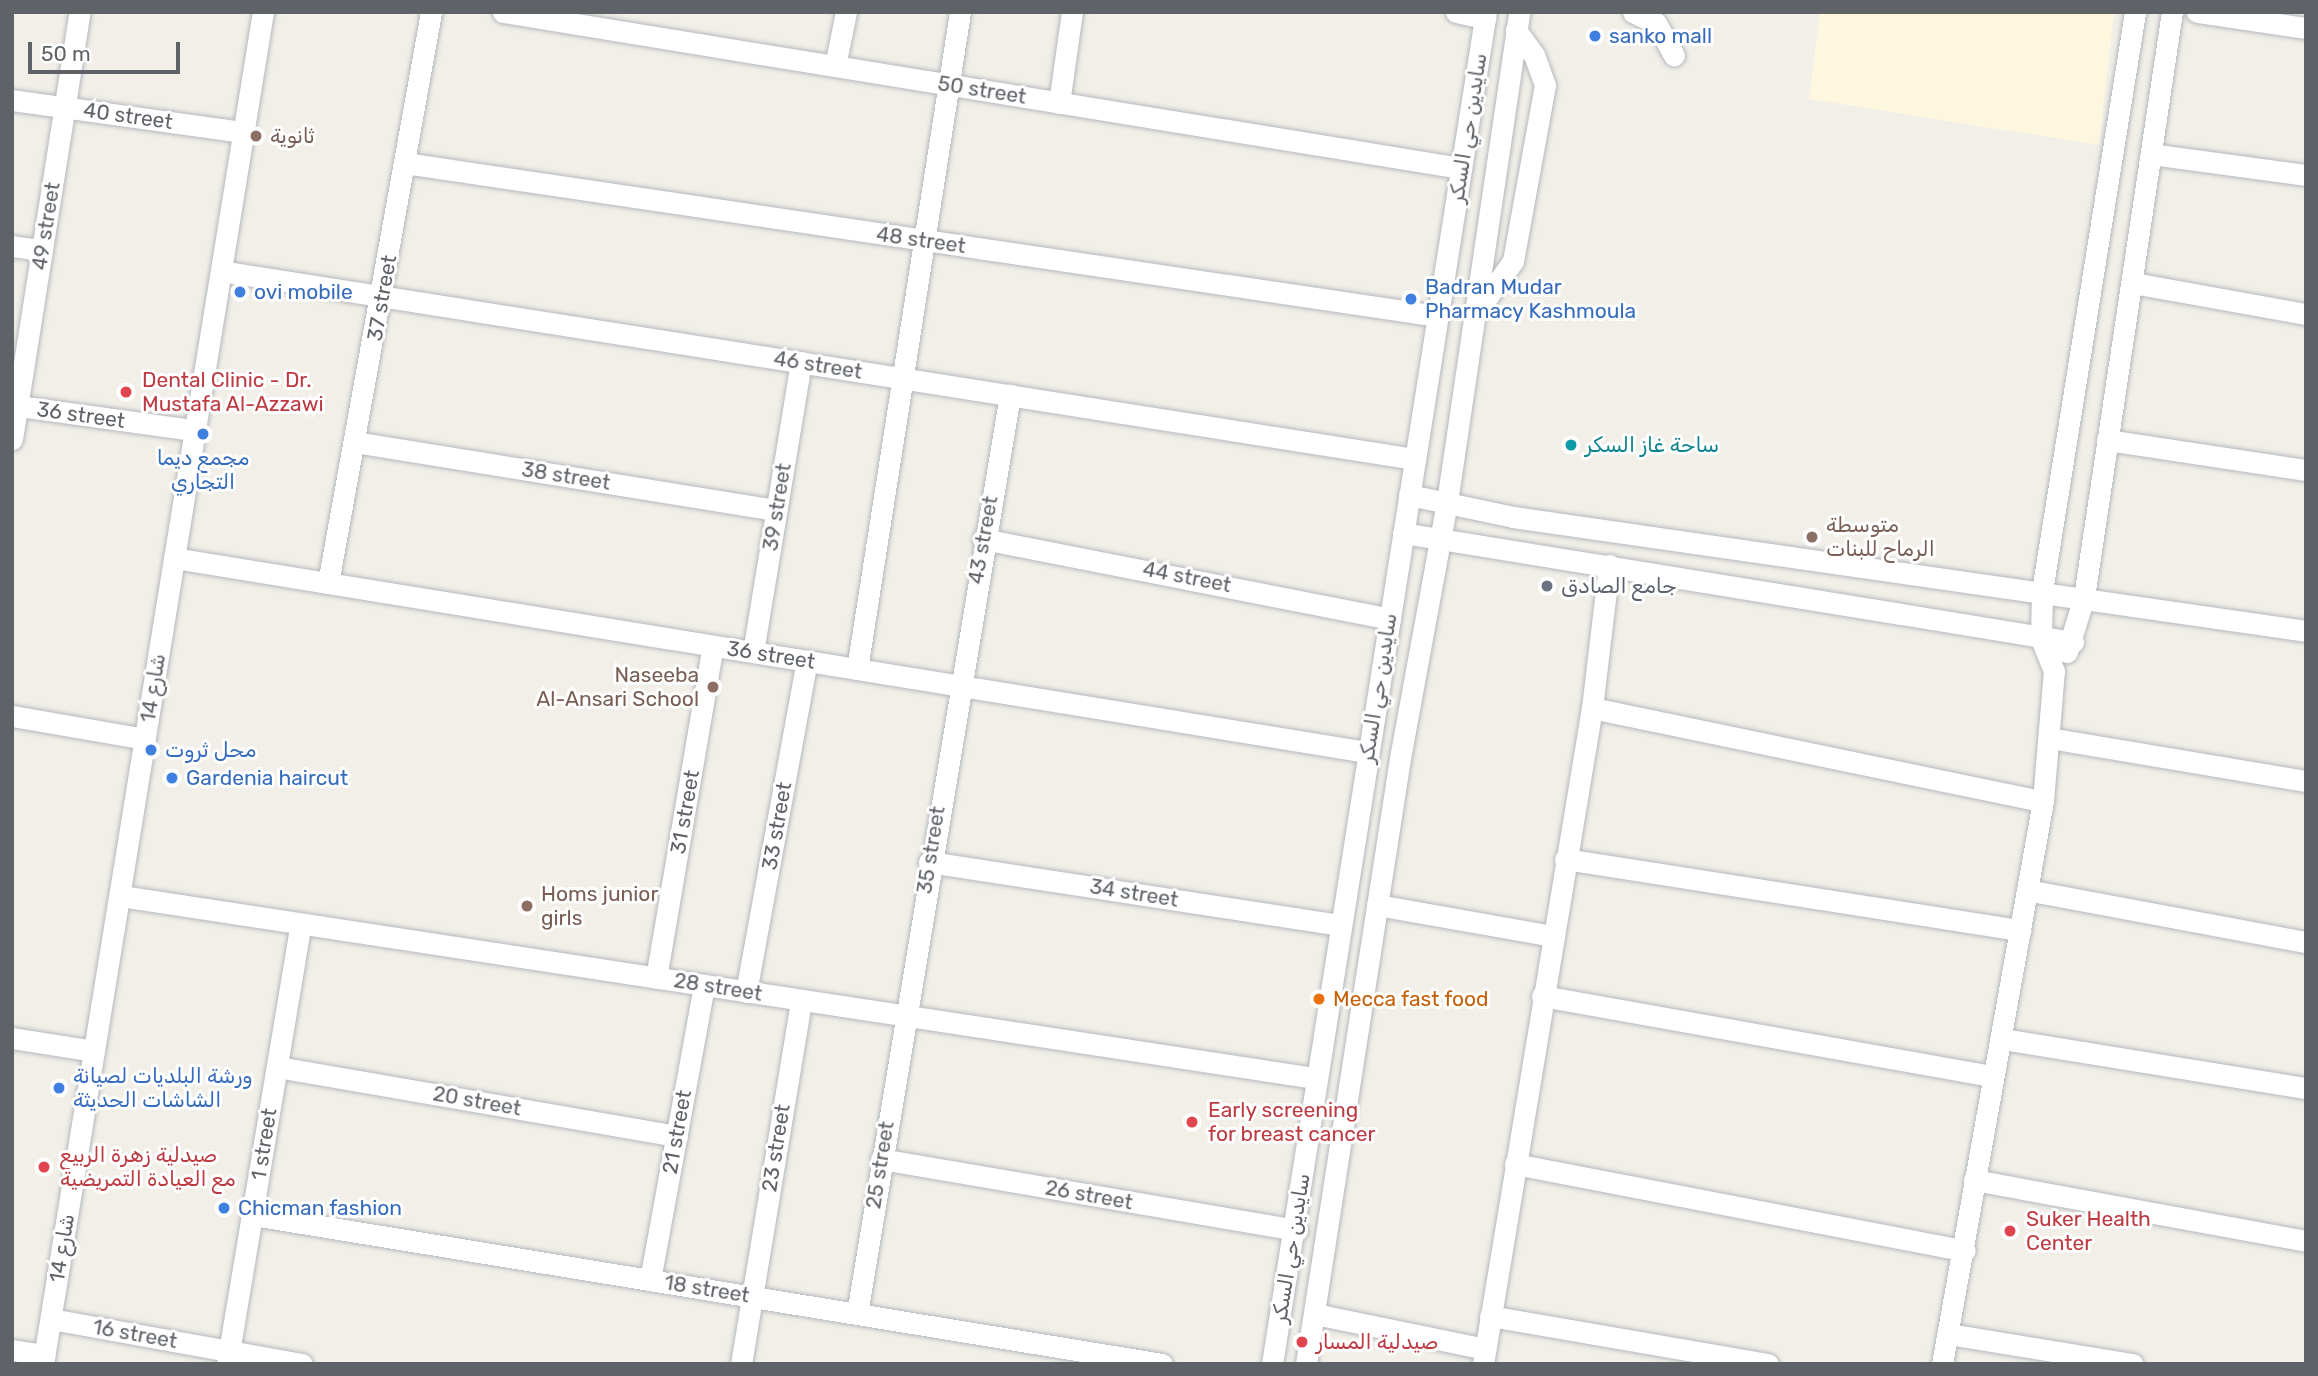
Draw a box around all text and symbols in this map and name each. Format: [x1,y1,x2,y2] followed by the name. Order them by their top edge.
[1609,23,1712,49] place label: sanko mall
[32,28,184,72] scale bar
[1587,28,1603,44] marker: sanko mall
[41,41,91,66] text: 50 m
[1444,51,1492,205] street label: سايدين حي السكر
[936,71,1028,109] street label: 50 street
[82,97,174,135] street label: 40 street
[270,123,315,149] place label: ثانوية
[248,128,264,144] marker: ثانوية
[27,180,65,272] street label: 49 street
[875,221,967,259] street label: 48 street
[362,253,402,343] street label: 37 street
[1425,274,1637,324] place label: Badran Mudar Pharmacy Kashmoula
[254,279,353,305] place label: ovi mobile
[232,284,248,300] marker: ovi mobile
[1403,291,1419,307] marker: Badran Mudar Pharmacy Kashmoula
[772,346,864,384] street label: 46 street
[142,367,324,417] place label: Dental Clinic - Dr. Mustafa Al-Azzawi
[116,382,136,402] marker: Dental Clinic - Dr. Mustafa Al-Azzawi
[35,396,127,434] street label: 36 street
[195,426,211,442] marker: مجمع ديما التجاري
[1585,432,1719,458] place label: ساحة غاز السكر
[1563,437,1579,453] marker: ساحة غاز السكر
[157,445,249,495] place label: مجمع ديما التجاري
[520,457,612,495] street label: 38 street
[758,461,796,553] street label: 39 street
[963,494,1003,586] street label: 43 street
[1826,512,1935,562] place label: متوسطة الرماح للبنات
[1804,529,1820,545] marker: متوسطة الرماح للبنات
[1141,556,1233,598] street label: 44 street
[1561,573,1677,599] place label: جامع الصادق
[1539,578,1555,594] marker: جامع الصادق
[1354,611,1402,765] street label: سايدين حي السكر
[725,636,817,674] street label: 36 street
[135,652,171,724] street label: شارع 14
[536,662,699,712] place label: Naseeba Al-Ansari School
[705,679,721,695] marker: Naseeba Al-Ansari School
[165,737,256,763] place label: محل ثروت
[143,742,159,758] marker: محل ثروت
[186,765,348,791] place label: Gardenia haircut
[665,768,705,856] street label: 31 street
[164,770,180,786] marker: Gardenia haircut
[757,780,797,872] street label: 33 street
[912,804,950,896] street label: 35 street
[1088,874,1180,912] street label: 34 street
[541,881,658,931] place label: Homs junior girls
[519,898,535,914] marker: Homs junior girls
[672,968,764,1006] street label: 28 street
[1333,986,1489,1012] place label: Mecca fast food
[1311,991,1327,1007] marker: Mecca fast food
[73,1063,252,1113] place label: ورشة البلديات لصيانة الشاشات الحديثة
[51,1080,67,1096] marker: ورشة البلديات لصيانة الشاشات الحديثة
[431,1081,523,1121] street label: 20 street
[657,1088,697,1176] street label: 21 street
[1208,1097,1376,1147] place label: Early screening for breast cancer
[757,1102,795,1194] street label: 23 street
[246,1106,282,1182] street label: 1 street
[1182,1112,1202,1132] marker: Early screening for breast cancer
[861,1119,899,1211] street label: 25 street
[60,1142,236,1192] place label: صيدلية زهرة الربيع مع العيادة التمريضية
[34,1157,54,1177] marker: صيدلية زهرة الربيع مع العيادة التمريضية
[1267,1171,1315,1325] street label: سايدين حي السكر
[1043,1175,1135,1215] street label: 26 street
[238,1195,402,1221] place label: Chicman fashion
[216,1200,232,1216] marker: Chicman fashion
[2026,1206,2151,1256] place label: Suker Health Center
[44,1212,80,1284] street label: شارع 14
[2000,1221,2020,1241] marker: Suker Health Center
[663,1270,751,1308] street label: 18 street
[91,1314,179,1354] street label: 16 street
[1316,1329,1438,1355] place label: صيدلية المسار
[1294,1334,1310,1350] marker: صيدلية المسار

